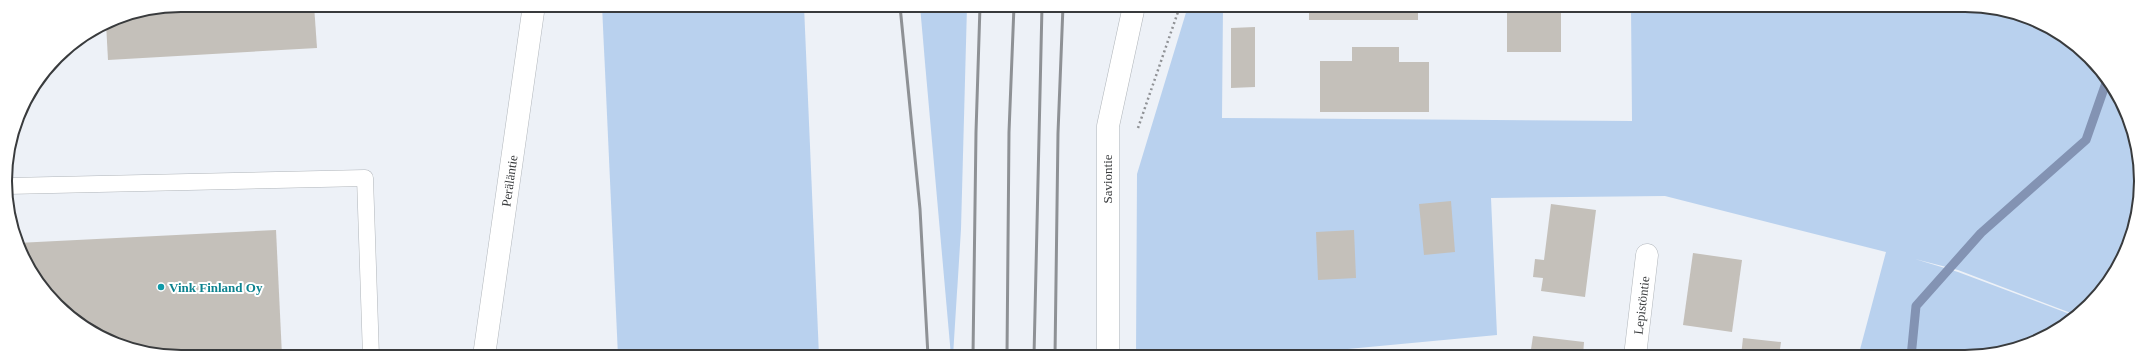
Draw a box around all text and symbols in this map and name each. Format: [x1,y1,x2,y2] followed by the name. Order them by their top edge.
[498,154,520,208] street label: Peräläntie
[1100,154,1115,204] street label: Saviontie
[1630,275,1652,335] street label: Lepistöntie
[169,280,263,295] place label: Vink Finland Oy
[156,282,166,292] marker: Vink Finland Oy

